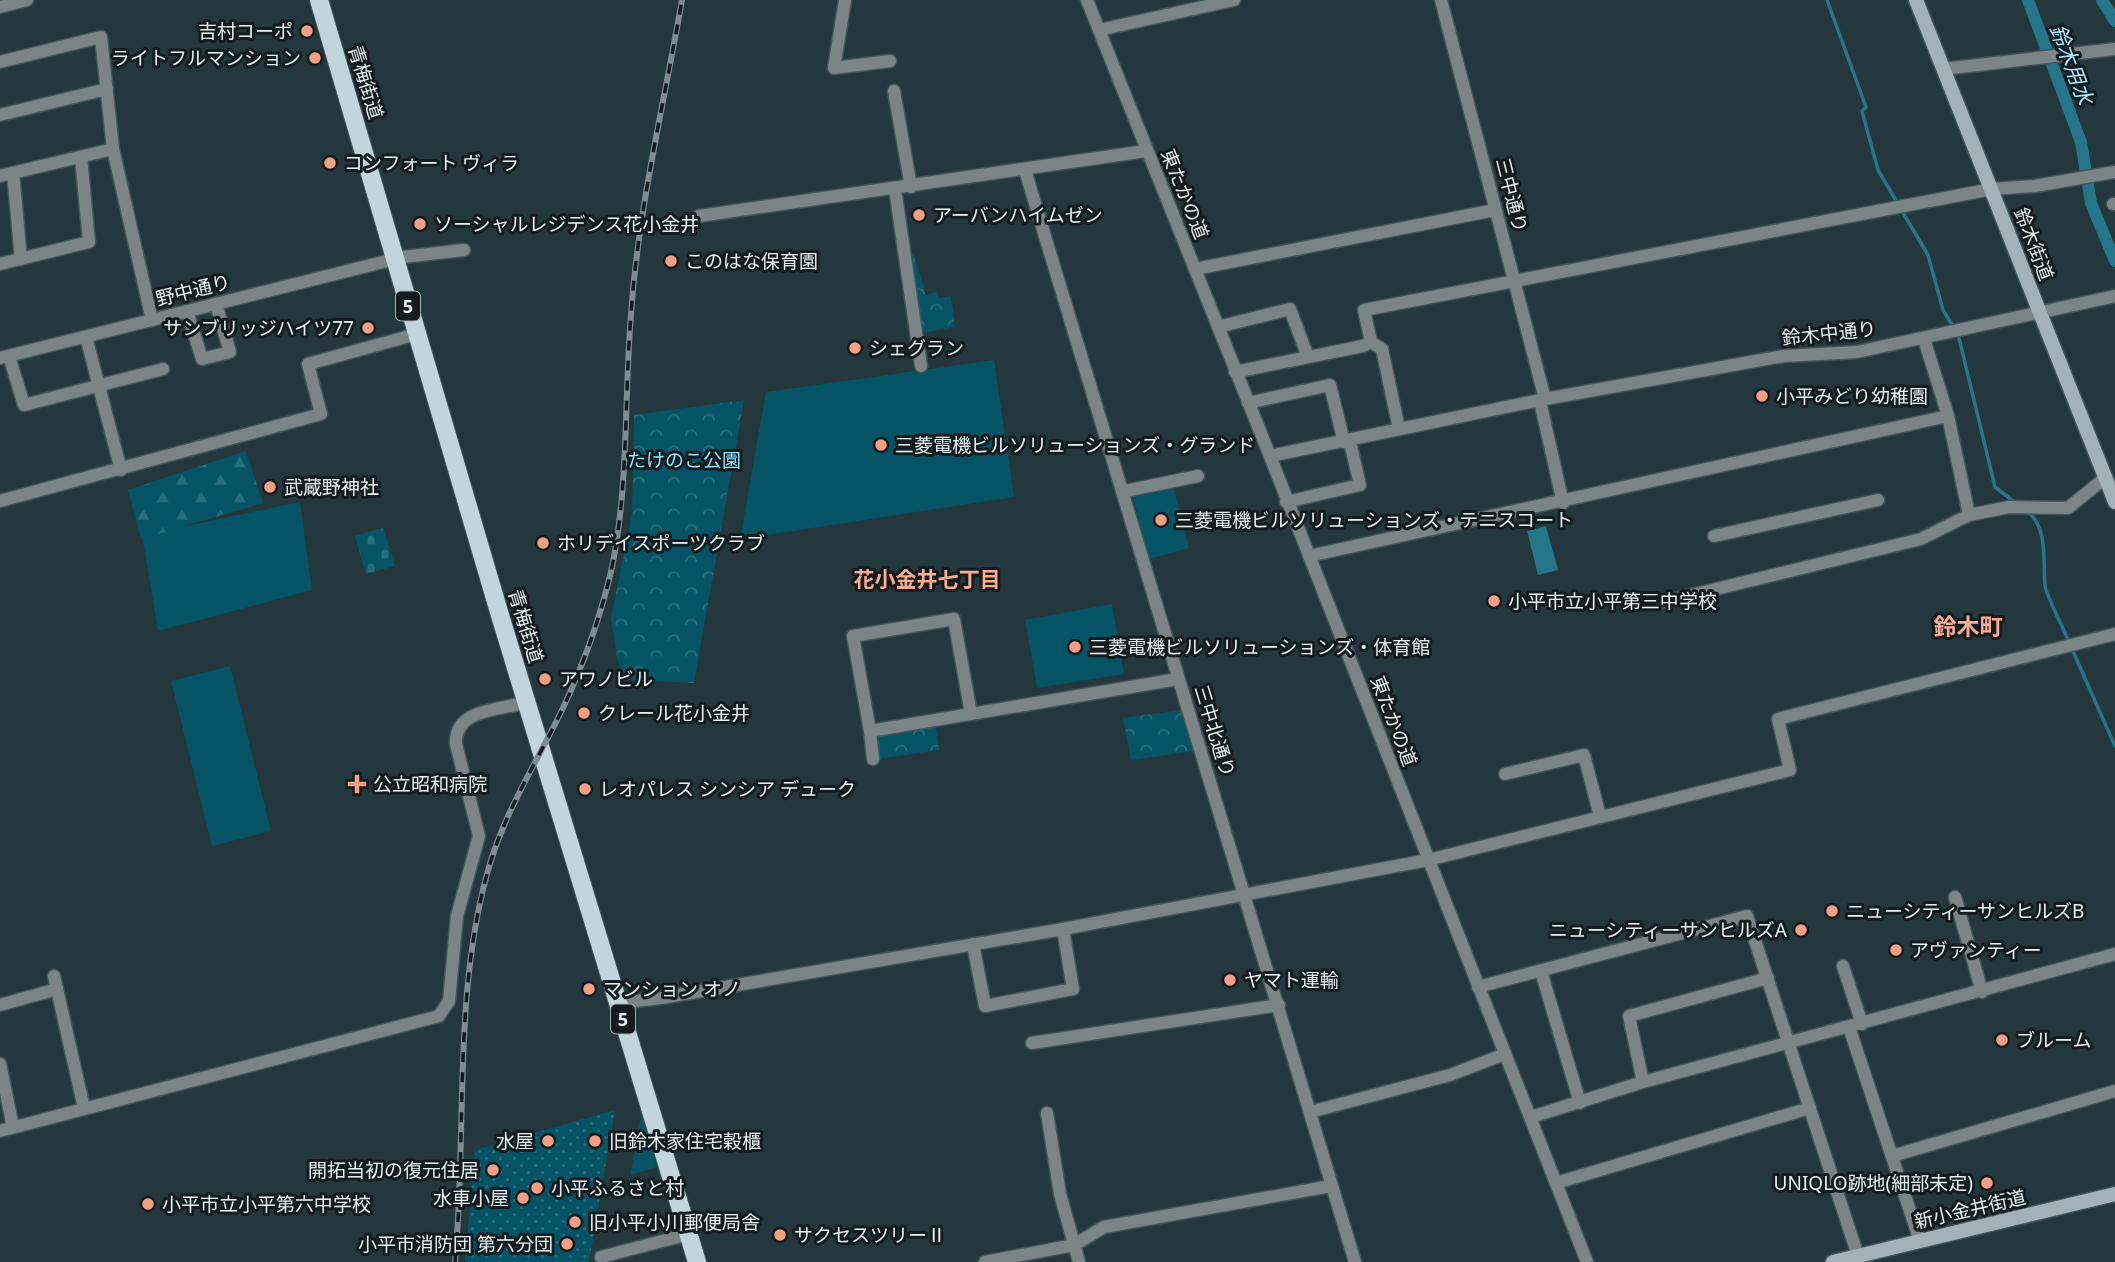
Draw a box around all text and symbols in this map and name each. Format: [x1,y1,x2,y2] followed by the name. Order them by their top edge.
[198,18,293,44] place label: 吉村コーポ
[2044,20,2101,110] water label: 鈴木用水
[299,23,315,39] marker: 吉村コーポ
[342,42,390,122] street label: 青梅街道
[111,45,301,71] place label: ライトフルマンション
[307,50,323,66] marker: ライトフルマンション
[1155,145,1215,243] street label: 東たかの道
[344,150,519,176] place label: コンフォート ヴィラ
[322,155,338,171] marker: コンフォート ヴィラ
[1490,155,1534,235] street label: 三中通り
[933,202,1103,228] place label: アーバンハイムゼン
[2008,204,2060,284] street label: 鈴木街道
[911,207,927,223] marker: アーバンハイムゼン
[434,211,699,237] place label: ソーシャルレジデンス花小金井
[412,216,428,232] marker: ソーシャルレジデンス花小金井
[685,248,818,274] place label: このはな保育園
[663,253,679,269] marker: このはな保育園
[153,268,233,312] street label: 野中通り
[396,292,420,320] road number: 5
[163,315,354,341] place label: サンブリッジハイツ77
[1780,315,1878,351] street label: 鈴木中通り
[360,320,376,336] marker: サンブリッジハイツ77
[869,335,964,361] place label: シェグラン
[847,340,863,356] marker: シェグラン
[1776,383,1928,409] place label: 小平みどり幼稚園
[1754,388,1770,404] marker: 小平みどり幼稚園
[895,432,1255,458] place label: 三菱電機ビルソリューションズ・グランド
[873,437,889,453] marker: 三菱電機ビルソリューションズ・グランド
[627,447,741,473] park label: たけのこ公園
[284,474,379,500] place label: 武蔵野神社
[262,479,278,495] marker: 武蔵野神社
[1175,507,1573,533] place label: 三菱電機ビルソリューションズ・テニスコート
[1153,512,1169,528] marker: 三菱電機ビルソリューションズ・テニスコート
[557,530,765,556] place label: ホリデイスポーツクラブ
[535,535,551,551] marker: ホリデイスポーツクラブ
[854,565,1001,593] district label: 花小金井七丁目
[502,586,550,666] street label: 青梅街道
[1508,588,1717,614] place label: 小平市立小平第三中学校
[1486,593,1502,609] marker: 小平市立小平第三中学校
[1934,610,2003,642] district label: 鈴木町
[1089,634,1430,660] place label: 三菱電機ビルソリューションズ・体育館
[1067,639,1083,655] marker: 三菱電機ビルソリューションズ・体育館
[559,666,653,692] place label: アワノビル
[537,671,553,687] marker: アワノビル
[1365,672,1423,770] street label: 東たかの道
[1189,682,1241,780] street label: 三中北通り
[598,700,750,726] place label: クレール花小金井
[576,705,592,721] marker: クレール花小金井
[373,771,487,797] place label: 公立昭和病院
[347,774,367,794] marker: 公立昭和病院
[599,776,856,802] place label: レオパレス シンシア デューク
[577,781,593,797] marker: レオパレス シンシア デューク
[1846,898,2084,924] place label: ニューシティーサンヒルズB
[1824,903,1840,919] marker: ニューシティーサンヒルズB
[1549,917,1788,943] place label: ニューシティーサンヒルズA
[1793,922,1809,938] marker: ニューシティーサンヒルズA
[1910,937,2042,963] place label: アヴァンティー
[1888,942,1904,958] marker: アヴァンティー
[1244,967,1339,993] place label: ヤマト運輸
[1222,972,1238,988] marker: ヤマト運輸
[603,976,741,1002] place label: マンション オノ
[581,981,597,997] marker: マンション オノ
[611,1004,635,1034] road number: 5
[2016,1027,2091,1053] place label: ブルーム
[1994,1032,2010,1048] marker: ブルーム
[496,1128,534,1154] place label: 水屋
[609,1128,761,1154] place label: 旧鈴木家住宅穀櫃
[540,1133,556,1149] marker: 水屋
[587,1133,603,1149] marker: 旧鈴木家住宅穀櫃
[308,1157,479,1183] place label: 開拓当初の復元住居
[485,1162,501,1178] marker: 開拓当初の復元住居
[1774,1170,1973,1196] place label: UNIQLO跡地(細部未定)
[551,1175,684,1201] place label: 小平ふるさと村
[1979,1175,1995,1191] marker: UNIQLO跡地(細部未定)
[529,1180,545,1196] marker: 小平ふるさと村
[1912,1184,2028,1234] street label: 新小金井街道
[433,1185,509,1211] place label: 水車小屋
[515,1190,531,1206] marker: 水車小屋
[162,1191,371,1217] place label: 小平市立小平第六中学校
[140,1196,156,1212] marker: 小平市立小平第六中学校
[589,1209,760,1235] place label: 旧小平小川郵便局舎
[567,1214,583,1230] marker: 旧小平小川郵便局舎
[794,1222,946,1248] place label: サクセスツリーⅡ
[772,1227,788,1243] marker: サクセスツリーⅡ
[358,1231,553,1257] place label: 小平市消防団 第六分団
[559,1236,575,1252] marker: 小平市消防団 第六分団

